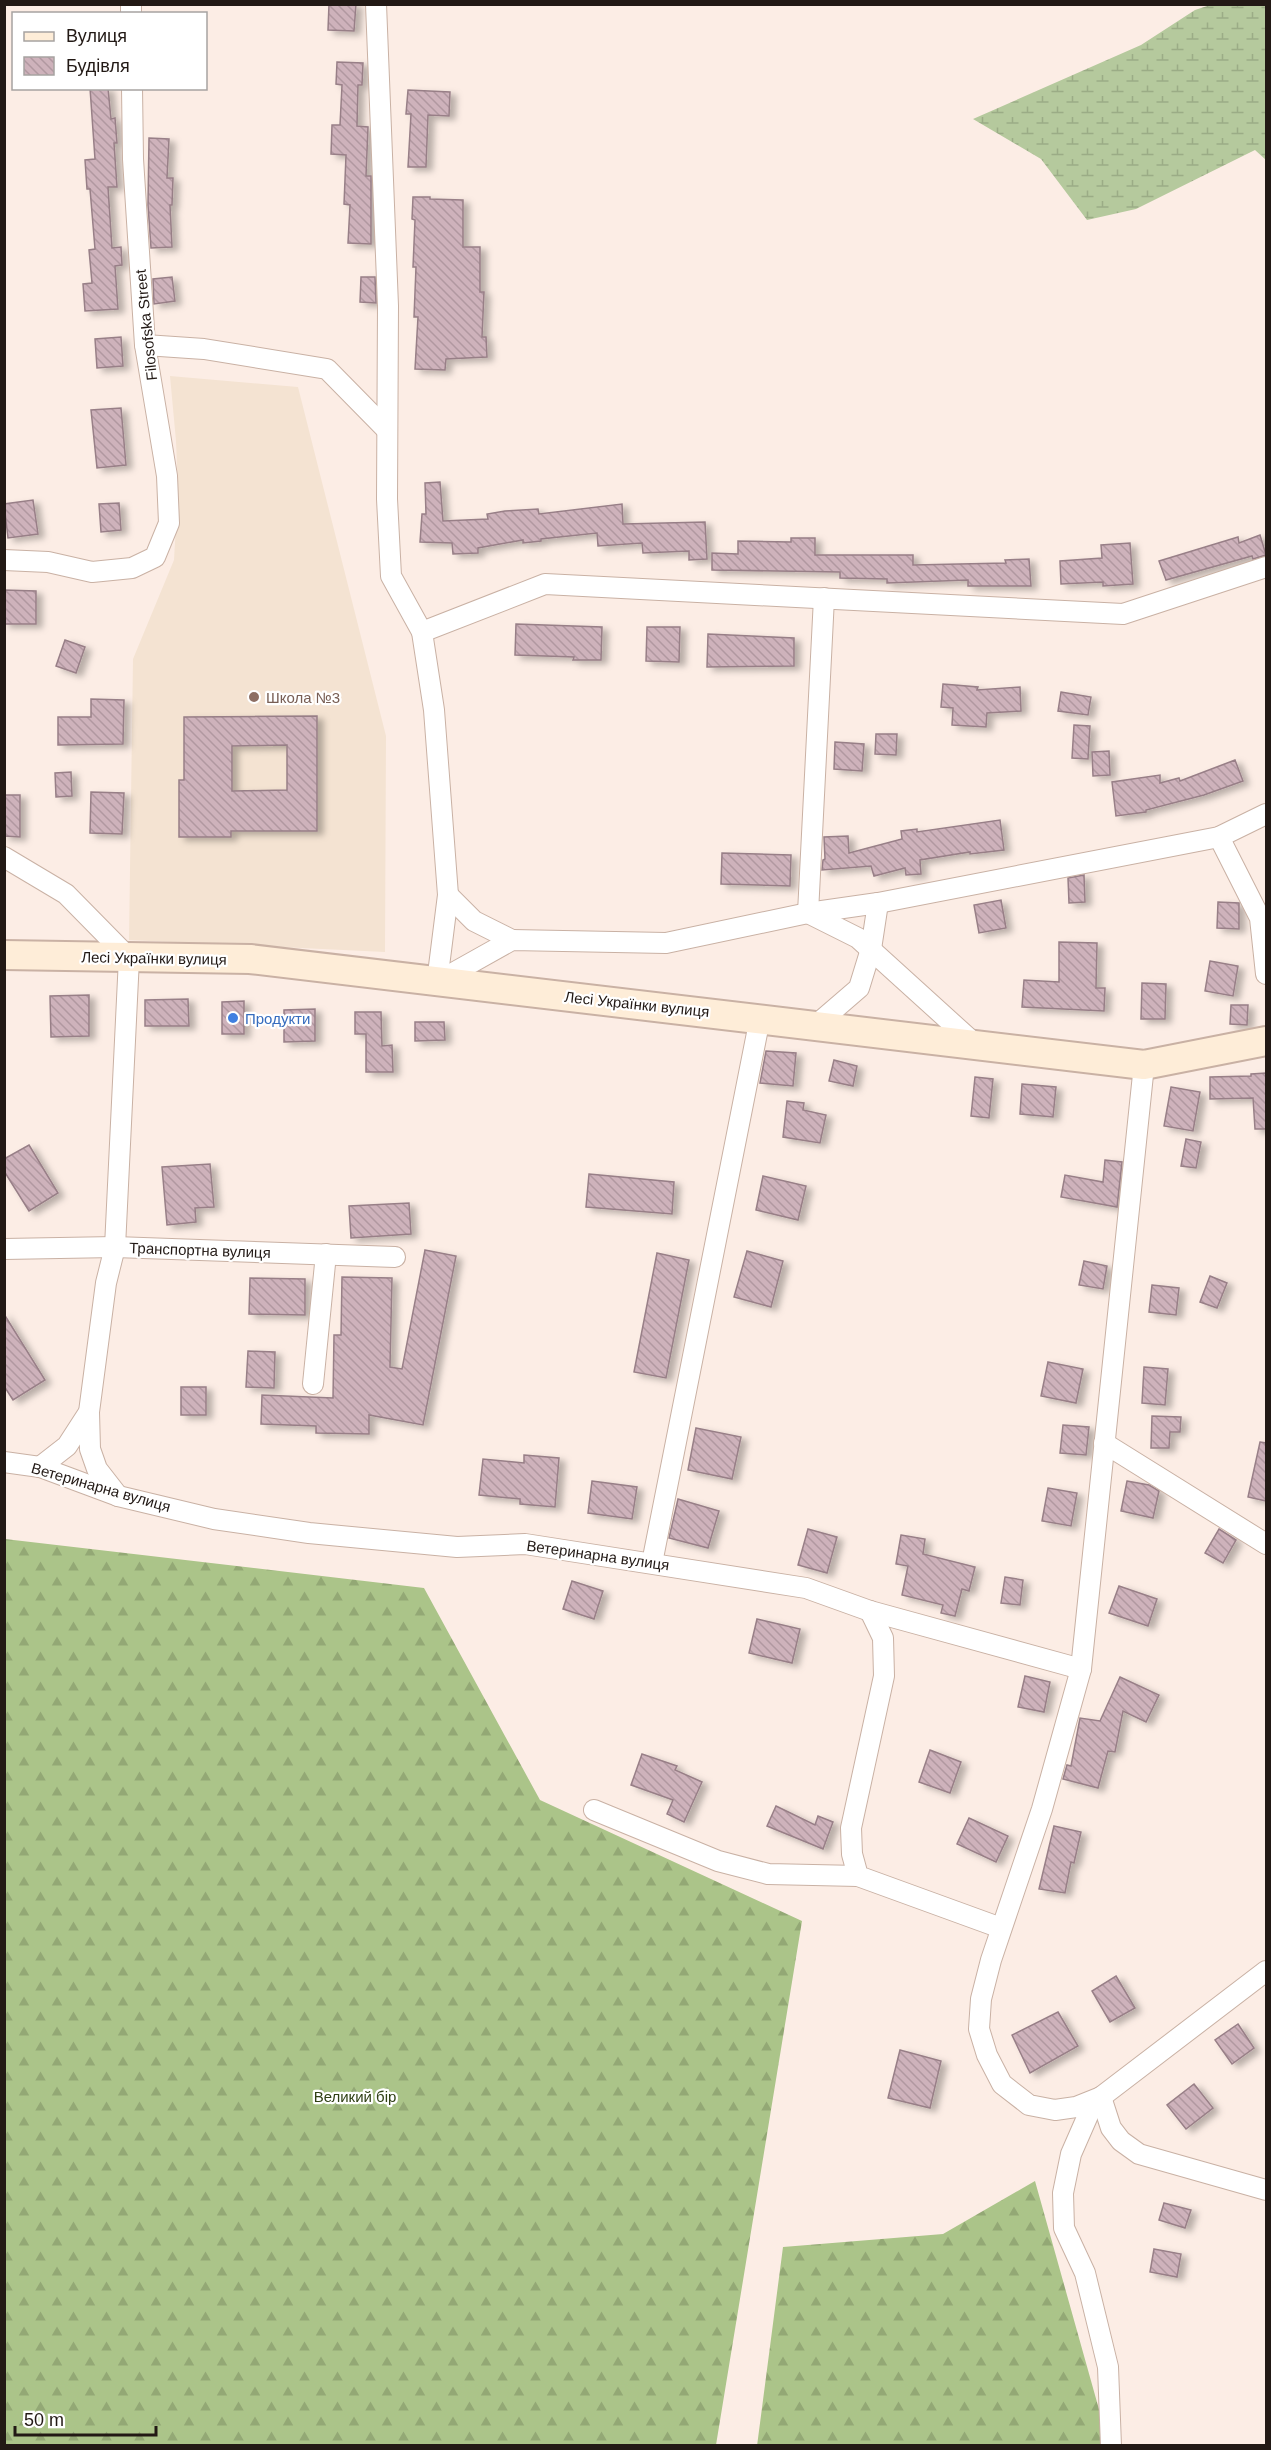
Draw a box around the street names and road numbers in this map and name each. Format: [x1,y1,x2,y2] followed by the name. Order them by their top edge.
[132,268,160,381] street label: Filosofska Street
[81,948,227,968] street label: Лесі Українки вулиця
[564,988,710,1020] street label: Лесі Українки вулиця
[129,1239,271,1261] street label: Транспортна вулиця
[29,1459,173,1515] street label: Ветеринарна вулиця
[526,1537,670,1573] street label: Ветеринарна вулиця

